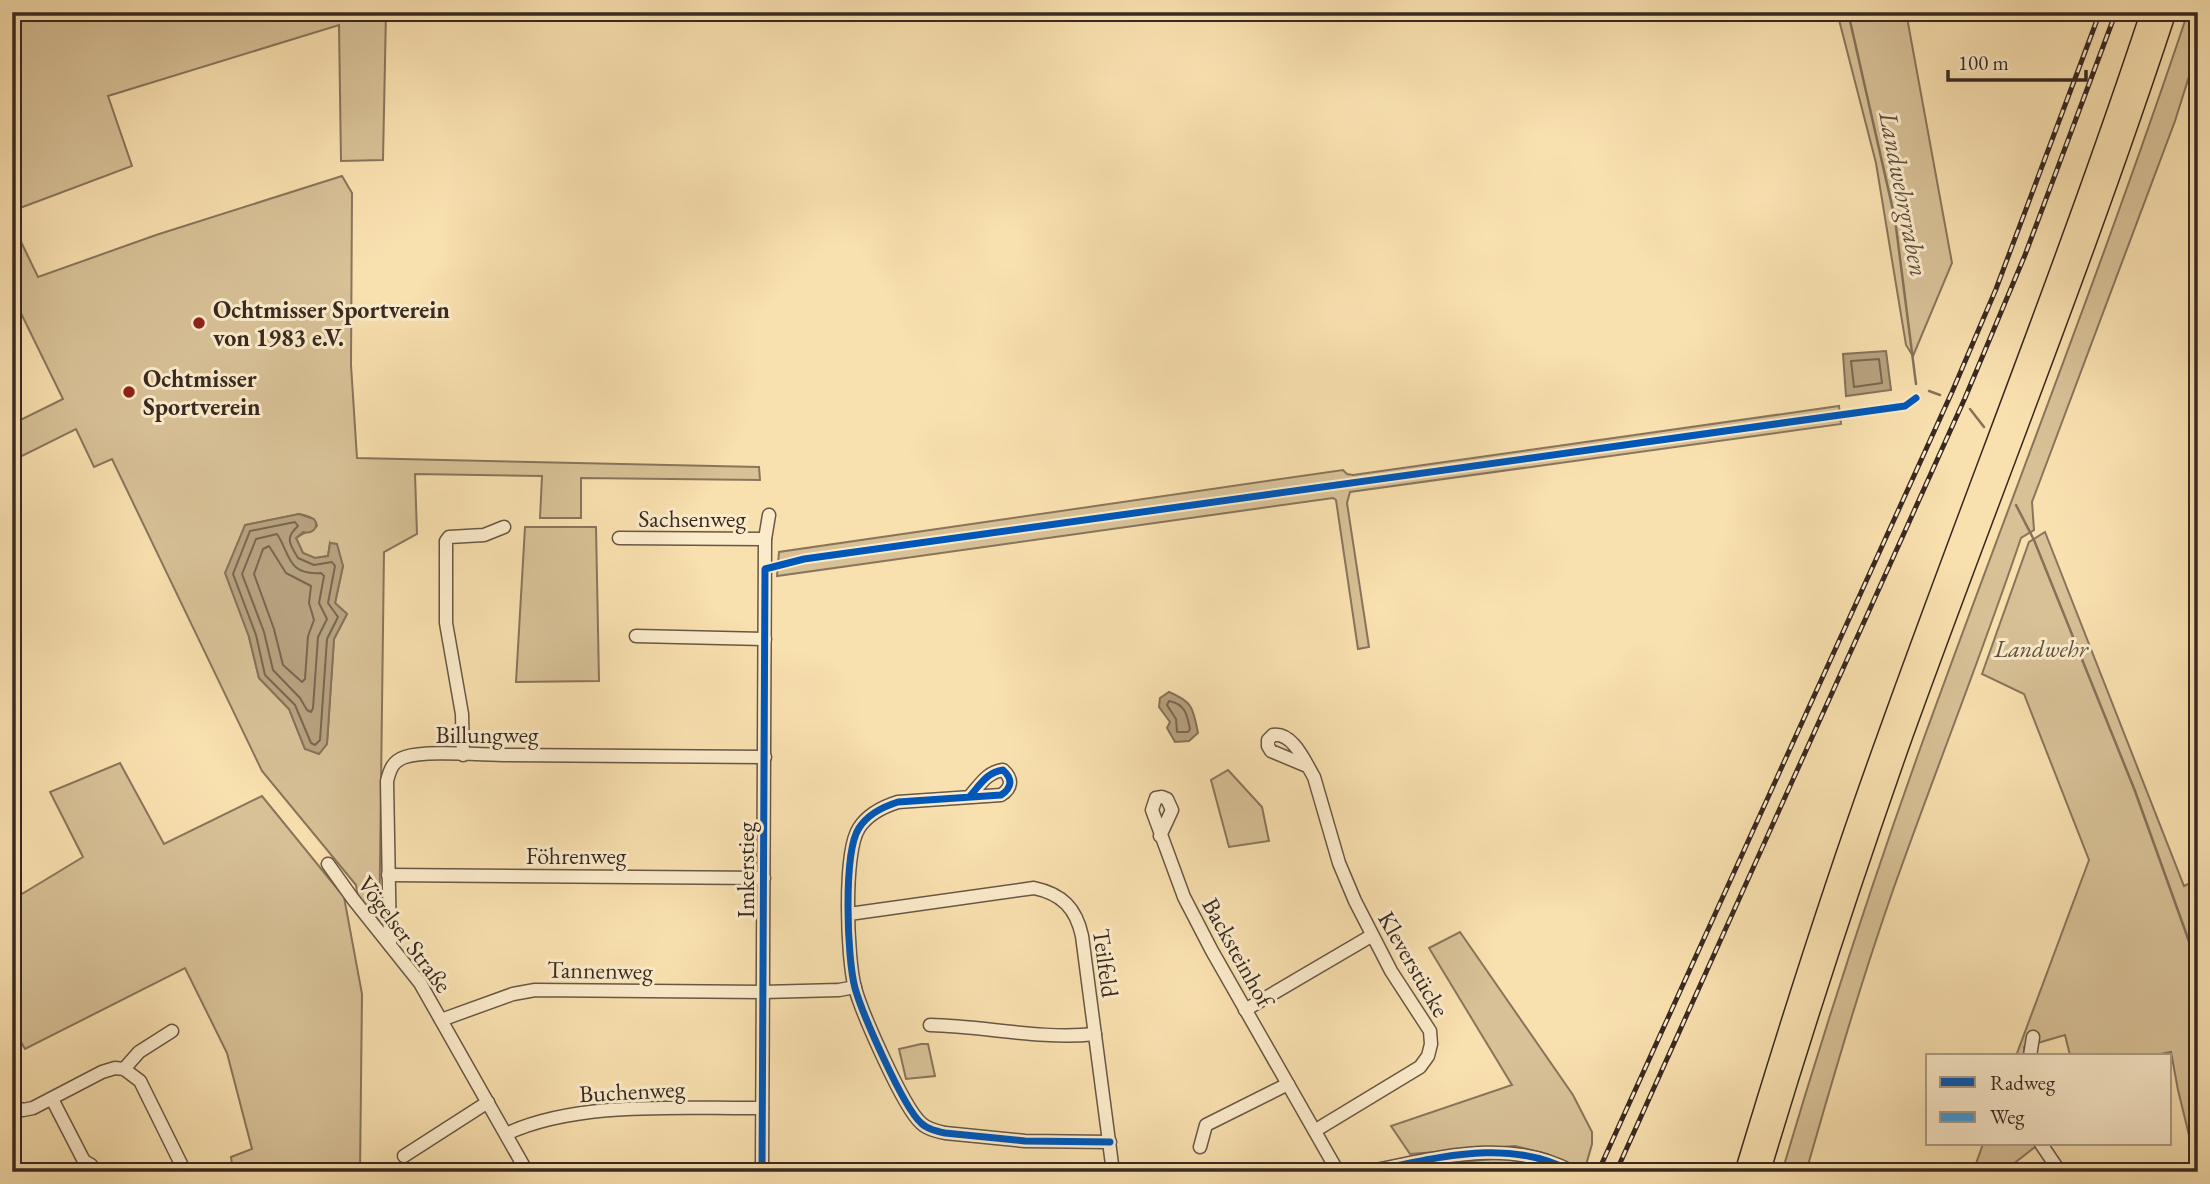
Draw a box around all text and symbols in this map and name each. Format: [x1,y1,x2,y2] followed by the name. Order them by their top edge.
[1948,38,2086,82] scale bar
[1958,49,2009,76] text: 100 m
[1871,108,1937,279] water label: Landwehrgraben
[213,294,450,353] place label: Ochtmisser Sportverein von 1983 e.V.
[191,315,207,331] marker: Ochtmisser Sportverein von 1983 e.V.
[143,363,261,422] place label: Ochtmisser Sportverein
[121,384,137,400] marker: Ochtmisser Sportverein
[638,503,746,534] street label: Sachsenweg
[1993,633,2090,664] park label: Landwehr
[436,719,539,750] street label: Billungweg
[730,821,761,918] street label: Imkerstieg
[526,840,627,871] street label: Föhrenweg
[351,869,459,999] street label: Vögelser Straße
[1195,892,1282,1015] street label: Backsteinhof
[1371,906,1457,1022] street label: Kleverstücke
[1086,927,1126,1000] street label: Teilfeld
[547,954,654,986] street label: Tannenweg
[1926,1054,2172,1146] legend
[1990,1069,2056,1096] text: Radweg
[578,1073,686,1109] street label: Buchenweg
[1990,1103,2025,1130] text: Weg

